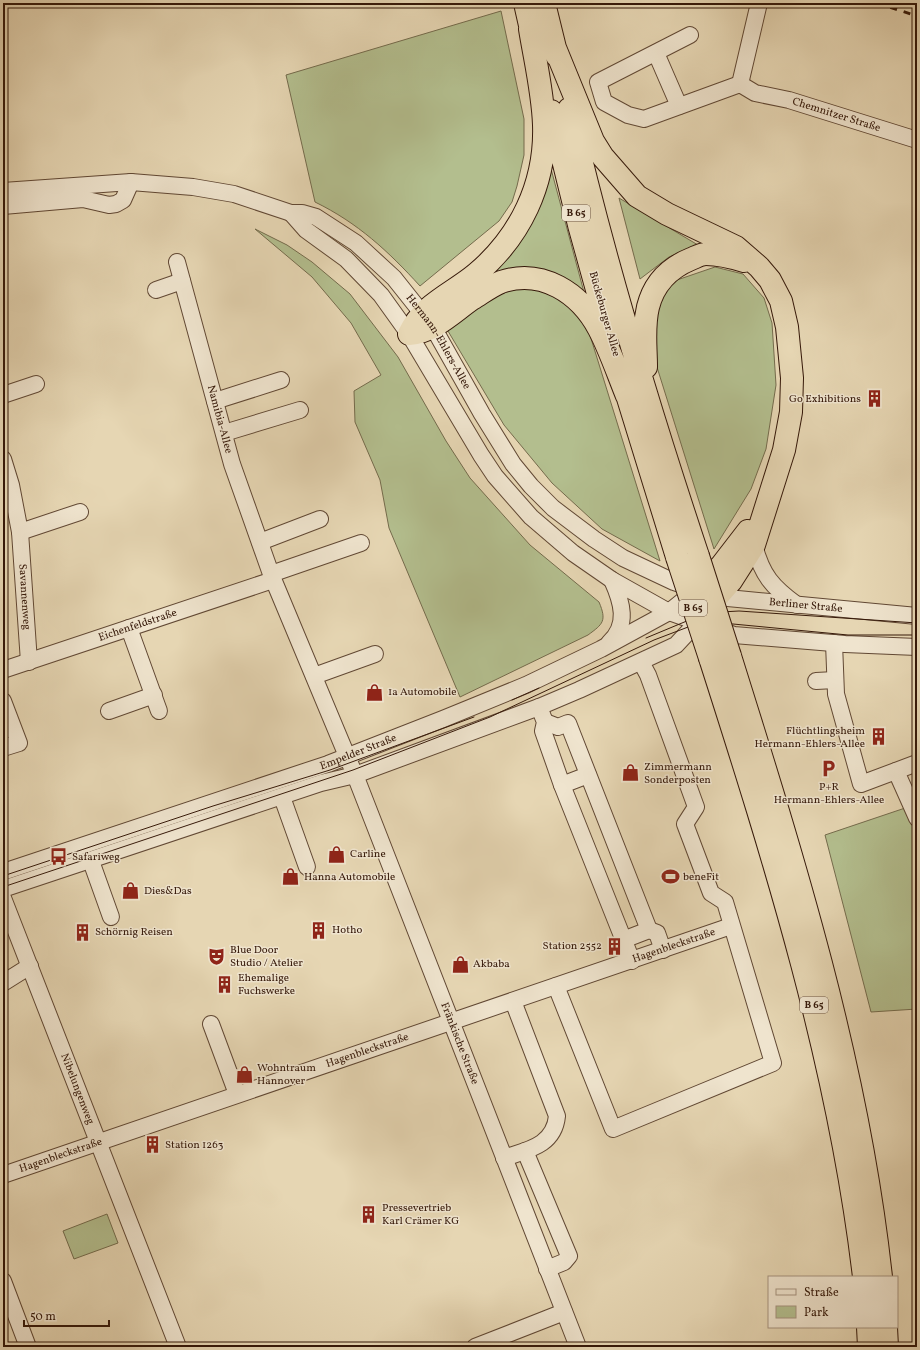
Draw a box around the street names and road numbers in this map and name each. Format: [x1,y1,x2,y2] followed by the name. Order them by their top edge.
[790,94,882,136] street label: Chemnitzer Straße
[562,205,590,221] road number: B 65
[585,270,623,358] street label: Bückeburger Allee
[402,291,474,392] street label: Hermann-Ehlers-Allee
[203,383,236,455] street label: Namibia-Allee
[15,563,34,631] street label: Savannenweg
[768,594,843,616] street label: Berliner Straße
[679,600,707,616] road number: B 65
[96,605,179,645] street label: Eichenfeldstraße
[318,730,399,774] street label: Empelder Straße
[630,924,717,967] street label: Hagenbleckstraße
[800,997,828,1013] road number: B 65
[437,1000,482,1087] street label: Fränkische Straße
[324,1029,411,1072] street label: Hagenbleckstraße
[57,1051,98,1127] street label: Nibelungenweg
[17,1134,104,1176] street label: Hagenbleckstraße

